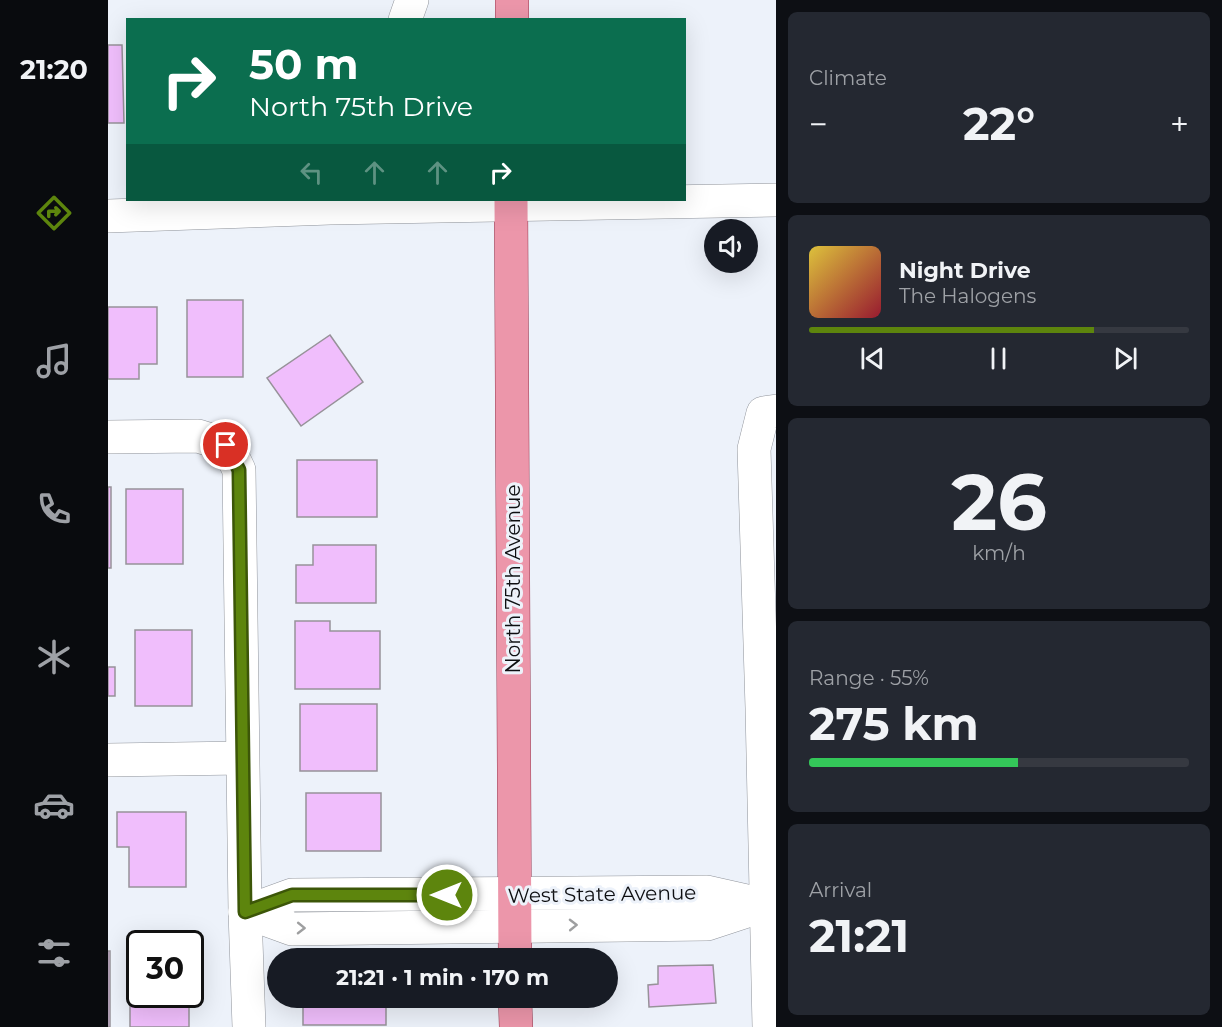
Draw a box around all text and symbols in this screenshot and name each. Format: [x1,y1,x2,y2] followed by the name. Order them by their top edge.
[249,38,358,90] text: 50 m
[150,42,228,120] icon: right
[20,53,88,86] text: 21:20
[809,66,887,90] text: Climate
[249,90,473,123] text: North 75th Drive
[963,96,1035,151] text: 22°
[809,104,828,144] text: −
[1170,104,1189,144] text: +
[295,156,328,189] icon: left
[358,156,391,189] icon: ahead
[421,156,454,189] icon: ahead
[484,156,517,189] icon: right
[33,192,75,234] icon: directions
[704,219,758,273] map controls
[704,219,758,273] button: sound
[899,257,1031,284] text: Night Drive
[899,284,1036,308] text: The Halogens
[33,340,75,382] icon: music
[856,342,889,375] icon: previous
[982,342,1015,375] icon: pause
[1109,342,1142,375] icon: next
[200,419,251,470] pin
[209,428,242,461] icon: arrive
[951,454,1047,550] text: 26
[501,484,525,674] street label: North 75th Avenue
[33,488,75,530] icon: phone
[972,541,1026,565] text: km/h
[33,636,75,678] icon: climate
[809,666,929,690] text: Range · 55%
[809,696,979,751] text: 275 km
[33,784,75,826] icon: car
[415,863,479,927] position arrow
[809,878,872,902] text: Arrival
[507,880,697,908] street label: West State Avenue
[809,908,909,963] text: 21:21
[568,919,577,931] one-way arrow
[296,922,305,935] one-way arrow
[126,930,204,1008] speed limit sign: 30
[33,932,75,974] icon: filters
[336,964,549,991] text: 21:21 · 1 min · 170 m

